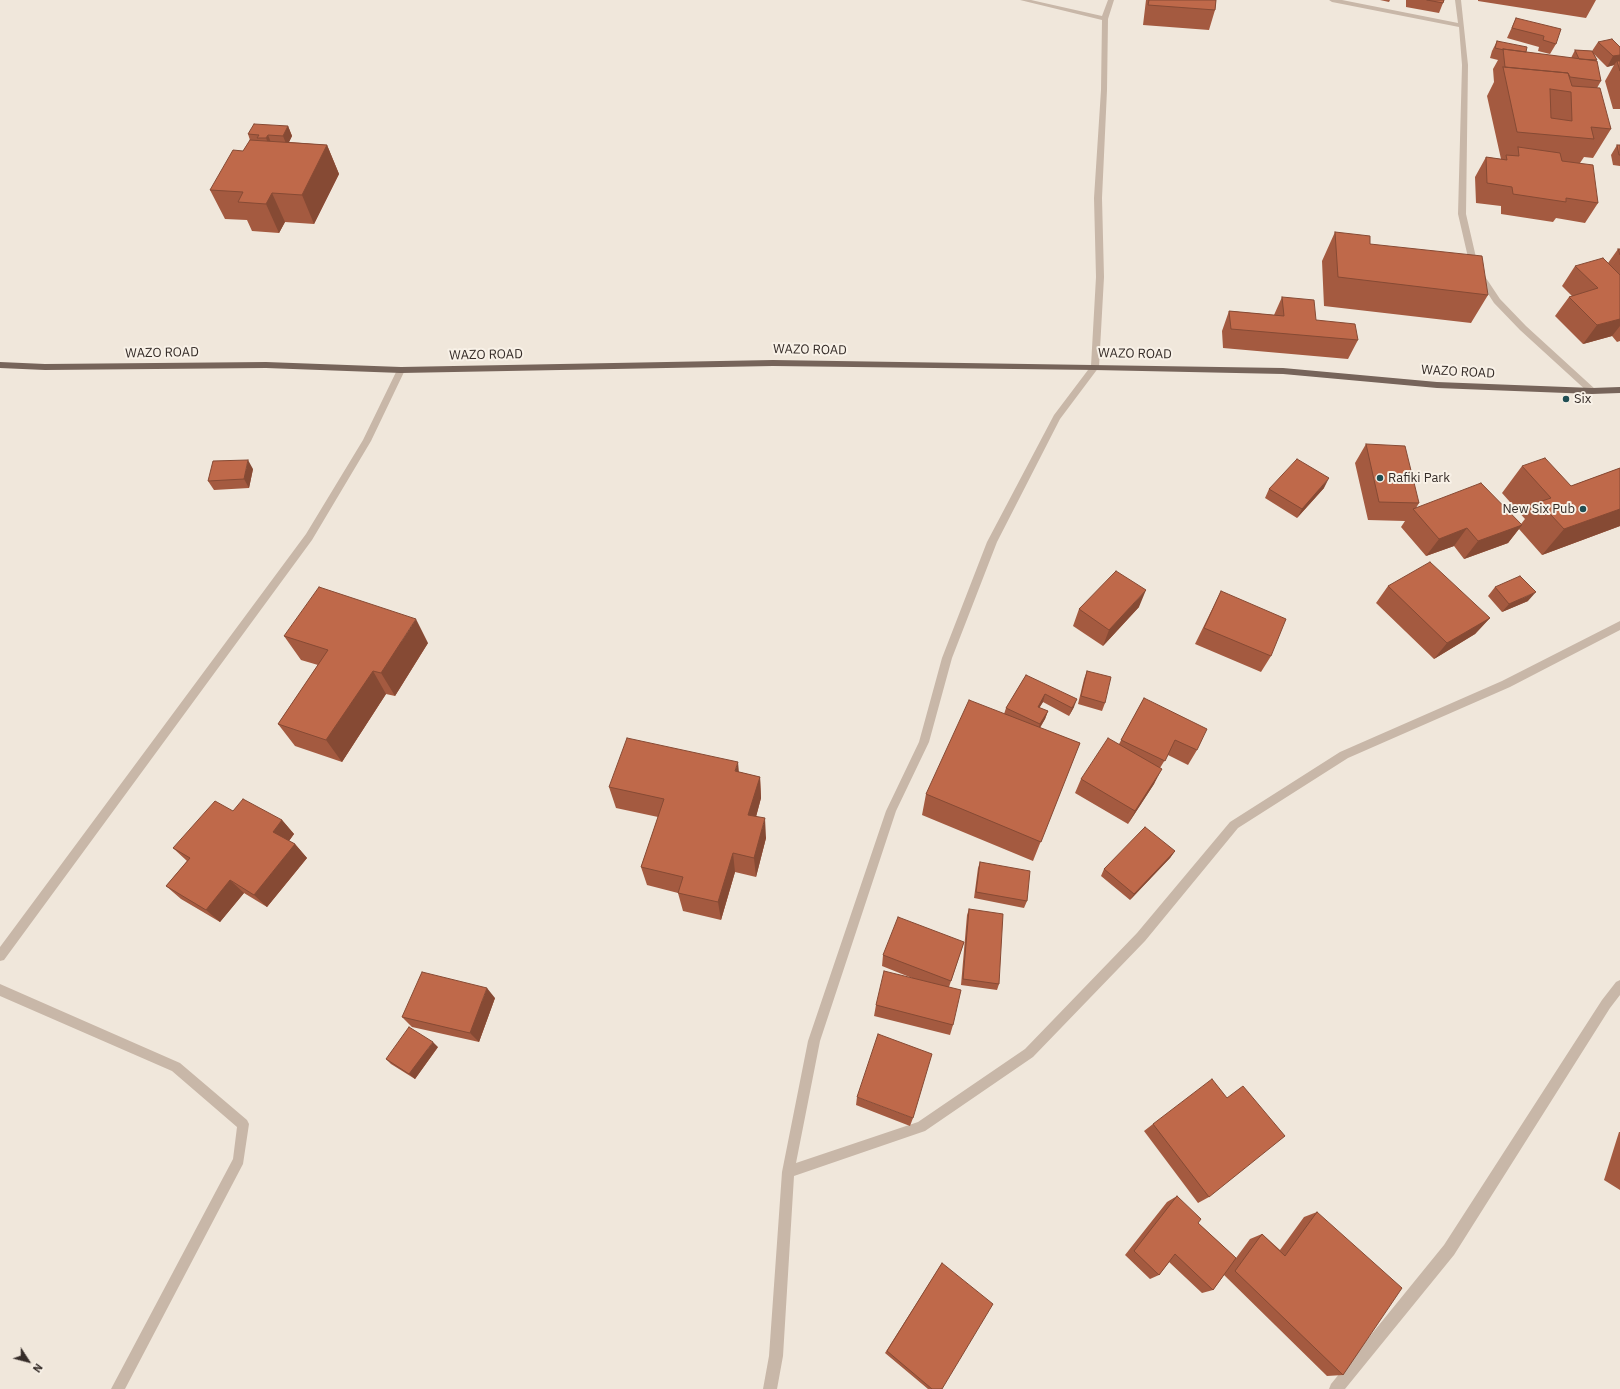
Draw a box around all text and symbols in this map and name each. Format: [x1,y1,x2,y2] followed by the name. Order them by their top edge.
[773,342,847,358] street label: WAZO ROAD
[125,345,199,361] street label: WAZO ROAD
[1098,346,1172,362] street label: WAZO ROAD
[449,347,523,363] street label: WAZO ROAD
[1421,362,1495,382] street label: WAZO ROAD
[1574,391,1591,407] place label: Six
[1561,394,1571,404] marker: Six
[1388,470,1450,486] place label: Rafiki Park
[1375,473,1385,483] marker: Rafiki Park
[1502,501,1575,517] place label: New Six Pub
[1578,504,1588,514] marker: New Six Pub
[8,1341,48,1381] north arrow
[30,1361,46,1375] text: N

